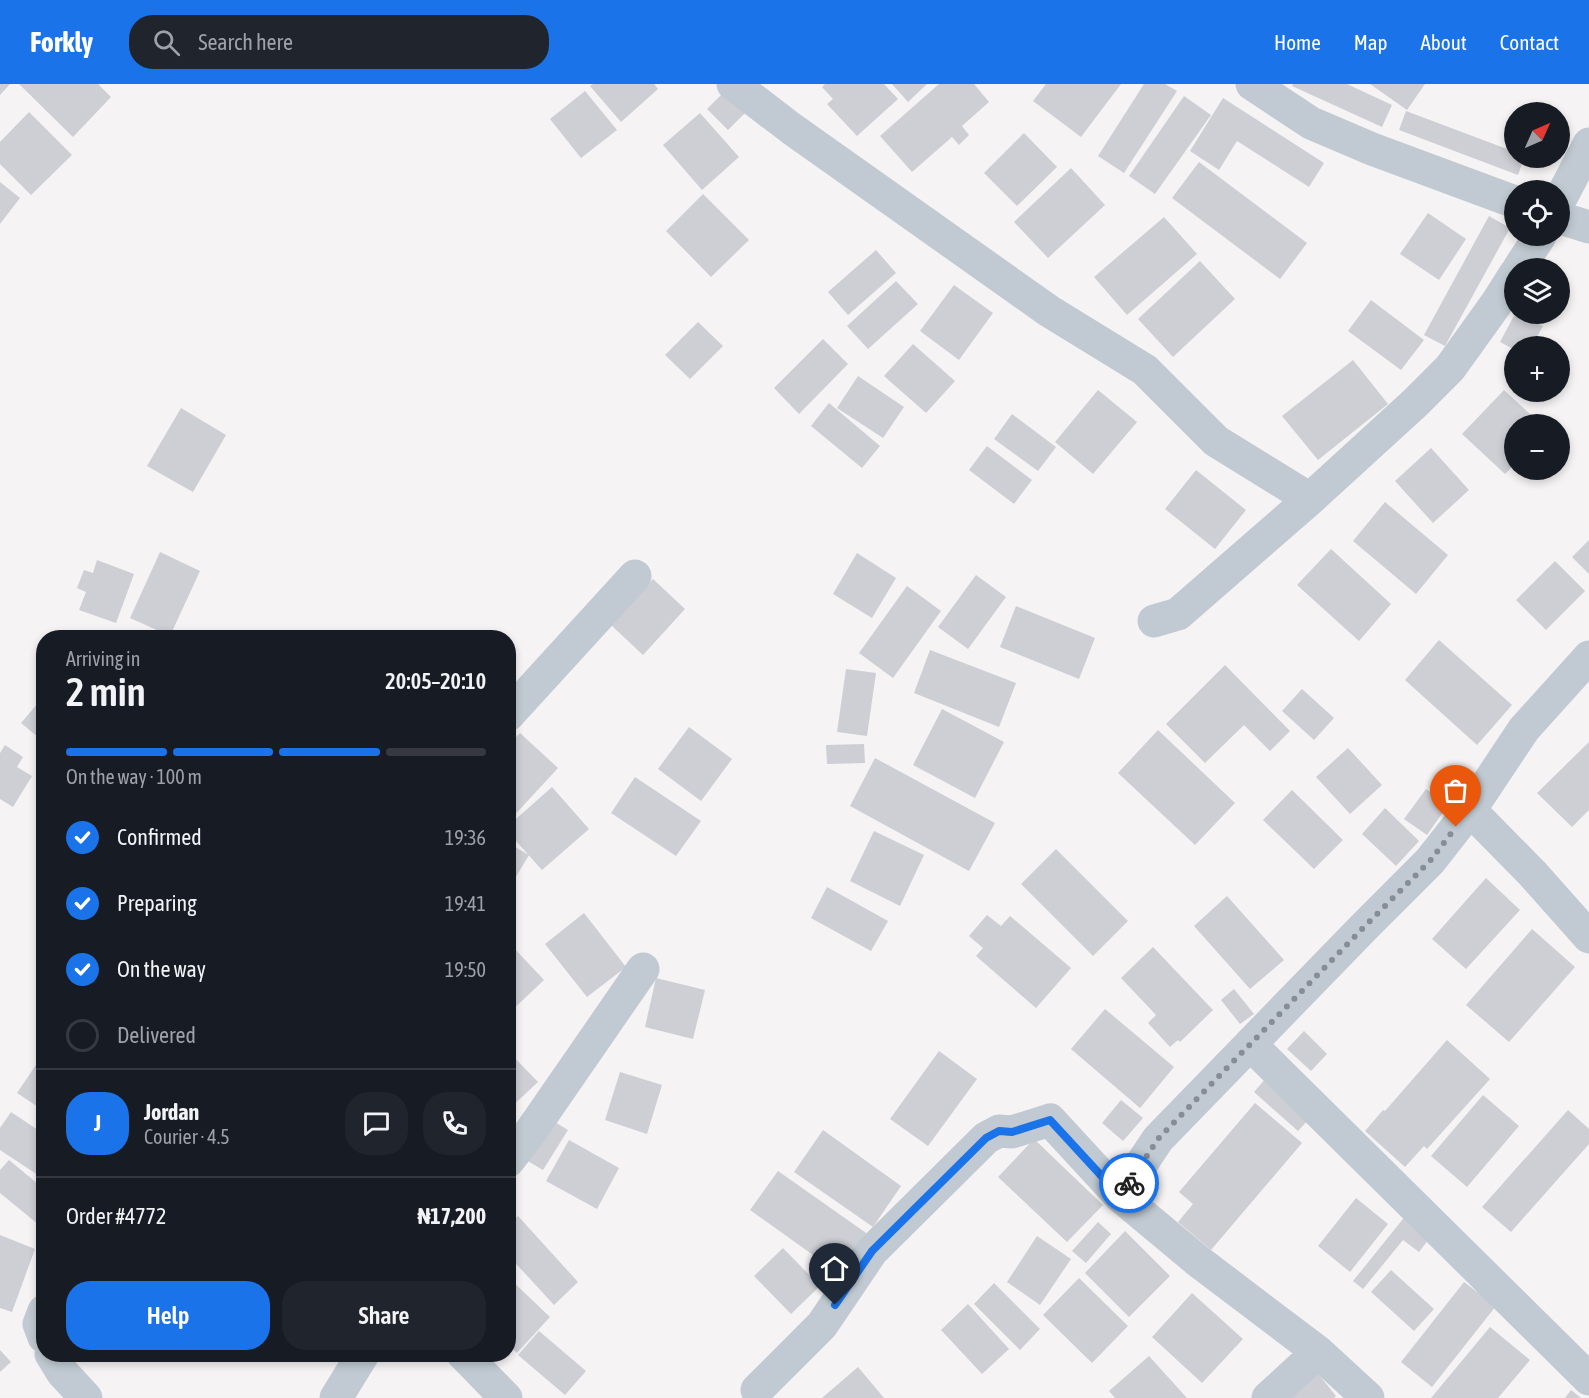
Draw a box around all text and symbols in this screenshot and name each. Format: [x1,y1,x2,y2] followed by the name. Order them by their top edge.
[129,15,549,69] search box
[30,26,93,58] text: Forkly
[150,26,183,59] icon: search
[198,29,293,55] text: Search here
[1274,30,1321,54] text: Home
[1354,30,1388,54] text: Map
[1421,30,1467,54] text: About
[1500,30,1559,54] text: Contact
[1504,102,1570,168] north arrow
[1504,102,1570,480] map controls
[1504,180,1570,246] button: locate
[1504,258,1570,324] button: layers
[1504,336,1570,402] button: +
[1504,414,1570,480] button: −
[66,647,140,670] text: Arriving in
[385,668,486,694] text: 20:05–20:10
[66,670,146,714] text: 2 min
[66,765,202,788] text: On the way · 100 m
[1430,765,1481,827] pin
[1439,774,1472,807] icon: bag
[66,821,99,854] icon: check
[117,824,202,850] text: Confirmed
[445,826,486,849] text: 19:36
[66,887,99,920] icon: check
[117,890,197,916] text: Preparing
[445,892,486,915] text: 19:41
[66,953,99,986] icon: check
[117,956,206,982] text: On the way
[445,958,486,981] text: 19:50
[117,1022,196,1048] text: Delivered
[345,1092,408,1155] button: chat
[423,1092,486,1155] button: phone
[144,1099,199,1125] text: Jordan
[94,1110,101,1136] text: J
[144,1125,230,1148] text: Courier · 4.5
[1099,1153,1159,1213] courier
[1113,1167,1146,1200] icon: bike
[66,1203,166,1229] text: Order #4772
[417,1203,486,1229] text: ₦17,200
[809,1243,860,1305] pin
[818,1252,851,1285] icon: home
[66,1281,270,1350] button: Help
[282,1281,486,1350] button: Share

